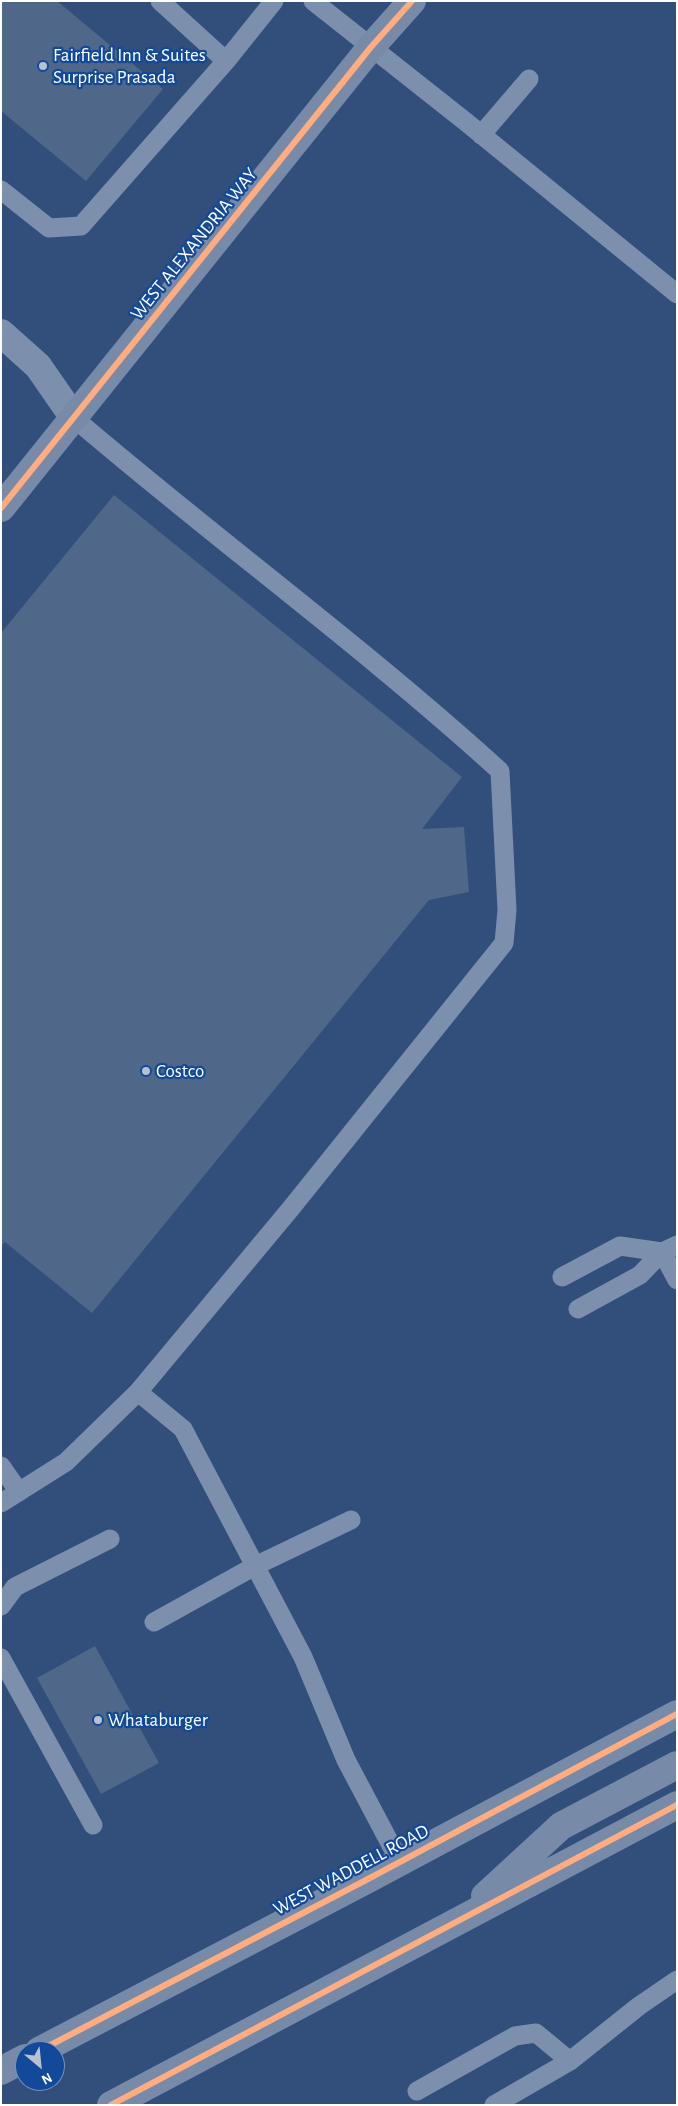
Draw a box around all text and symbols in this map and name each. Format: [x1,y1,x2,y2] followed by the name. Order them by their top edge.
[53,44,206,88] place label: Fairfield Inn & Suites Surprise Prasada
[37,60,49,72] marker: Fairfield Inn & Suites Surprise Prasada
[126,163,262,325] street label: WEST ALEXANDRIA WAY
[156,1060,204,1082] place label: Costco
[140,1065,152,1077] marker: Costco
[108,1709,208,1731] place label: Whataburger
[92,1714,104,1726] marker: Whataburger
[269,1819,433,1921] street label: WEST WADDELL ROAD
[15,2041,65,2091] north arrow
[39,2070,54,2087] text: N

